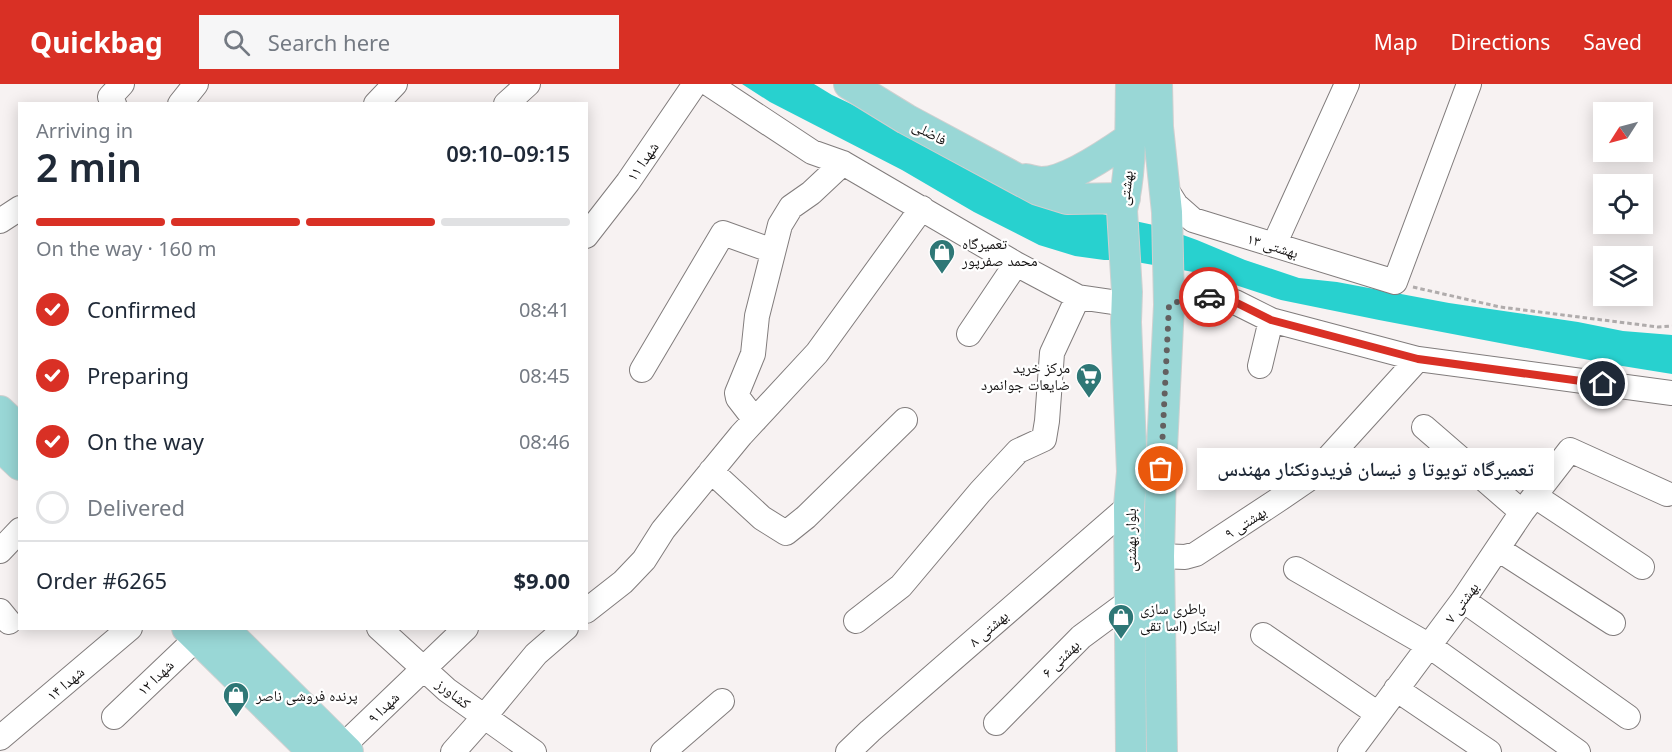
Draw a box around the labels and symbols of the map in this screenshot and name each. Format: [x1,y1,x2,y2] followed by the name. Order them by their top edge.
[1593,102,1653,162] north arrow
[909,115,951,150] street label: فاضلی
[621,137,663,185] street label: شهدا ۱۱
[1113,169,1138,207] street label: بهشتی
[1245,228,1301,263] street label: بهشتی ۱۳
[961,233,1038,270] place label: تعمیرگاه محمد صفرپور
[927,237,957,275] shop icon: تعمیرگاه محمد صفرپور
[1179,267,1239,327] courier
[981,357,1070,394] place label: مرکز خرید ضایعات جوانمرد
[1577,358,1628,409] pin
[1074,361,1104,399] supermarket icon: مرکز خرید ضایعات جوانمرد
[1135,443,1186,494] pin
[1197,448,1554,490] callout: تعمیرگاه تویوتا و نیسان فریدونکنار مهندس
[1220,501,1270,544] street label: بهشتی ۹
[1120,508,1141,572] street label: بلوار بهشتی
[1439,577,1483,627] street label: بهشتی ۷
[1140,598,1220,636] place label: باطری سازی ابتکار (اسا تقی
[1106,602,1136,640] shop icon: باطری سازی ابتکار (اسا تقی
[964,605,1013,651] street label: بهشتی ۸
[1037,635,1084,682] street label: بهشتی ۶
[132,655,178,699] street label: شهدا ۱۲
[42,661,88,705] street label: شهدا ۱۴
[432,673,475,713] street label: کشاورز
[221,680,251,718] shop icon: پرنده فروشی ناصر
[255,685,358,706] place label: پرنده فروشی ناصر
[363,687,403,727] street label: شهدا ۹

